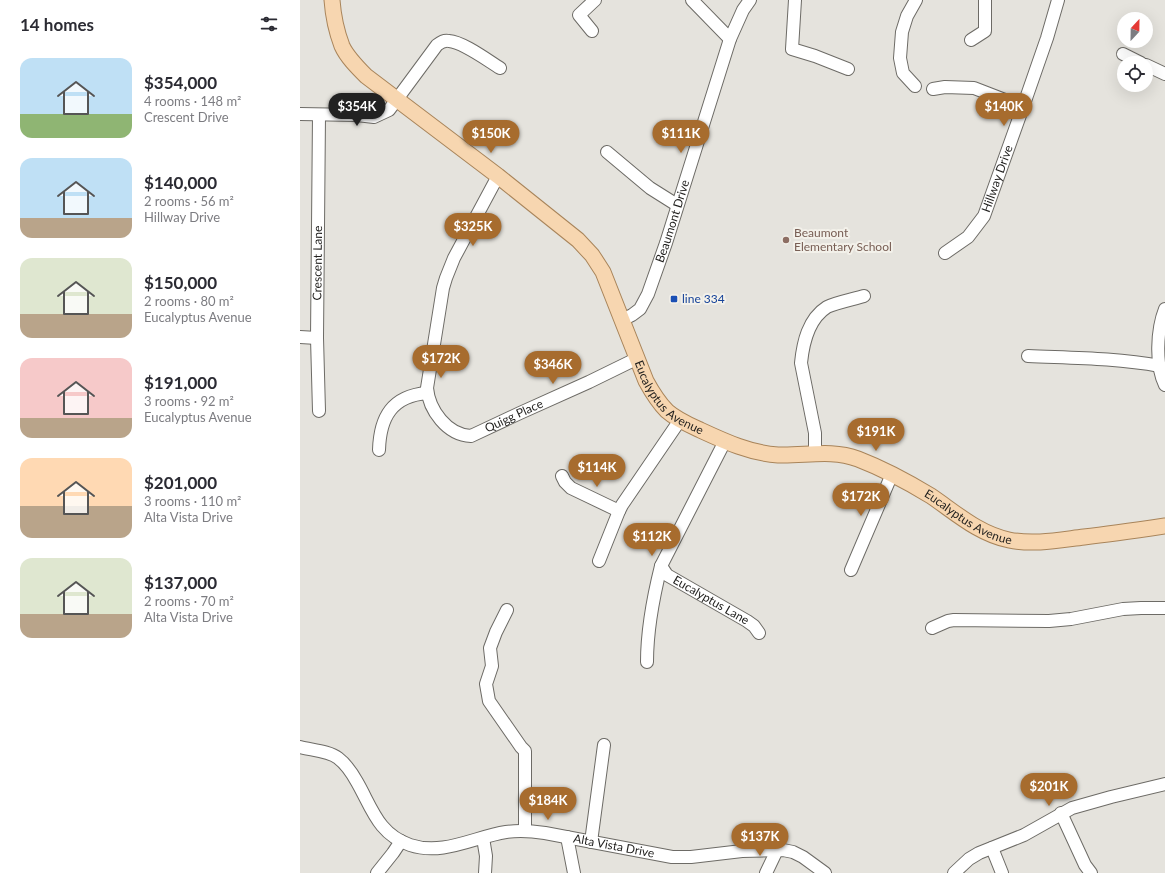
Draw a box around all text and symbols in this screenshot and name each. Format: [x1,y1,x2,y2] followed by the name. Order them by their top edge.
[1117,12,1153,48] north arrow
[1117,12,1153,92] map controls
[258,13,280,35] icon: filters
[20,14,94,35] text: 14 homes
[1117,56,1153,92] button: locate
[144,72,217,93] text: $354,000
[52,74,100,122] icon: home
[144,93,241,109] text: 4 rooms · 148 m²
[329,93,385,127] pin: $354K
[976,93,1032,127] pin: $140K
[337,98,377,114] text: $354K
[984,98,1024,114] text: $140K
[144,109,229,125] text: Crescent Drive
[463,120,519,154] pin: $150K
[653,120,709,154] pin: $111K
[471,125,511,141] text: $150K
[661,125,701,141] text: $111K
[978,143,1016,214] street label: Hillway Drive
[144,172,217,193] text: $140,000
[52,174,100,222] icon: home
[652,178,692,264] street label: Beaumont Drive
[144,193,234,209] text: 2 rooms · 56 m²
[144,209,220,225] text: Hillway Drive
[445,213,501,247] pin: $325K
[453,218,493,234] text: $325K
[794,225,892,254] place label: Beaumont Elementary School
[309,226,325,301] street label: Crescent Lane
[781,235,791,245] marker: Beaumont Elementary School
[144,272,217,293] text: $150,000
[52,274,100,322] icon: home
[682,291,725,306] place label: line 334
[144,293,234,309] text: 2 rooms · 80 m²
[669,294,679,304] marker: line 334
[144,309,252,325] text: Eucalyptus Avenue
[413,345,469,379] pin: $172K
[421,350,461,366] text: $172K
[525,351,581,385] pin: $346K
[533,356,573,372] text: $346K
[632,358,706,438] street label: Eucalyptus Avenue
[144,372,217,393] text: $191,000
[52,374,100,422] icon: home
[144,393,234,409] text: 3 rooms · 92 m²
[482,396,545,436] street label: Quigg Place
[144,409,252,425] text: Eucalyptus Avenue
[848,418,904,452] pin: $191K
[856,423,896,439] text: $191K
[569,454,625,488] pin: $114K
[577,459,617,475] text: $114K
[144,472,217,493] text: $201,000
[52,474,100,522] icon: home
[833,483,889,517] pin: $172K
[922,486,1013,547] street label: Eucalyptus Avenue
[841,488,881,504] text: $172K
[144,493,241,509] text: 3 rooms · 110 m²
[144,509,233,525] text: Alta Vista Drive
[624,523,680,557] pin: $112K
[632,528,672,544] text: $112K
[144,572,217,593] text: $137,000
[671,572,752,628] street label: Eucalyptus Lane
[52,574,100,622] icon: home
[144,593,234,609] text: 2 rooms · 70 m²
[144,609,233,625] text: Alta Vista Drive
[1021,773,1077,807] pin: $201K
[1029,778,1069,794] text: $201K
[520,787,576,821] pin: $184K
[528,792,568,808] text: $184K
[732,823,788,857] pin: $137K
[740,828,780,844] text: $137K
[572,831,656,861] street label: Alta Vista Drive

